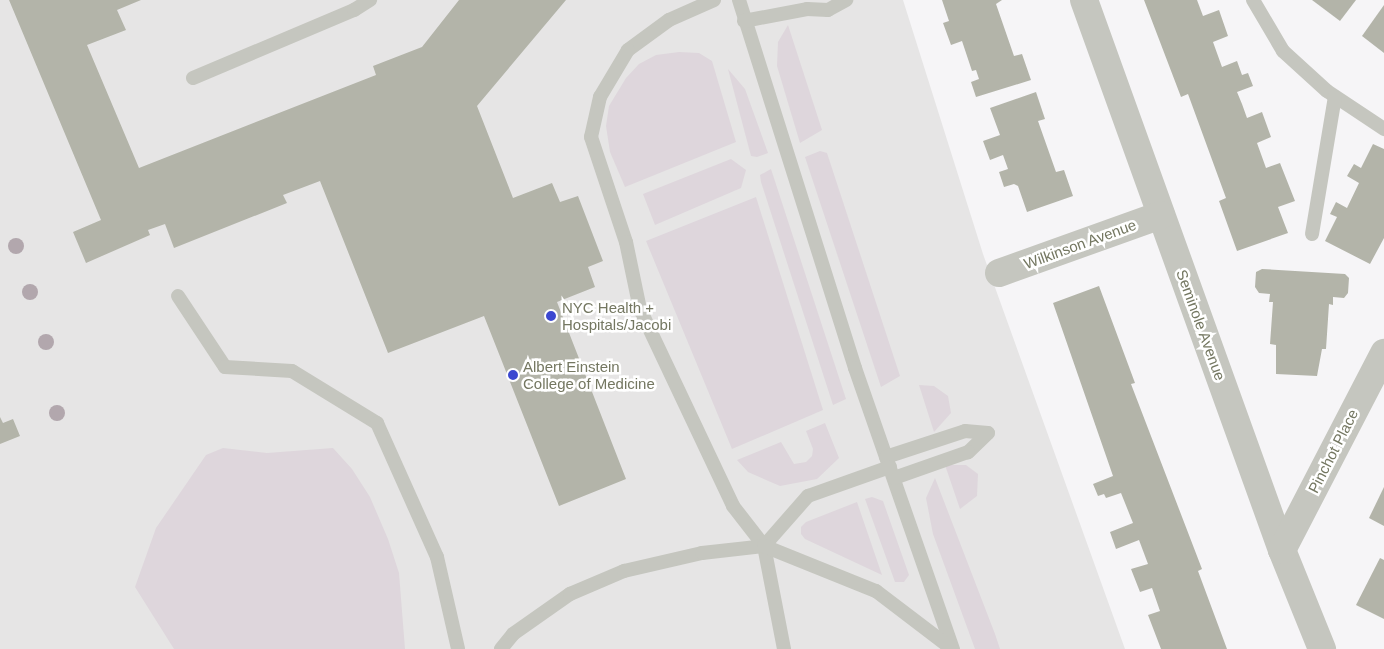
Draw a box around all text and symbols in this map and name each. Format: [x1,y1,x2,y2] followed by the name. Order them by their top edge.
[1021,215,1139,273] street label: Wilkinson Avenue
[1172,267,1230,383] street label: Seminole Avenue
[562,298,671,333] place label: NYC Health + Hospitals/Jacobi
[544,309,558,323] marker: NYC Health + Hospitals/Jacobi
[523,357,655,392] place label: Albert Einstein College of Medicine
[507,369,519,381] marker: Albert Einstein College of Medicine
[1304,406,1362,496] street label: Pinchot Place

